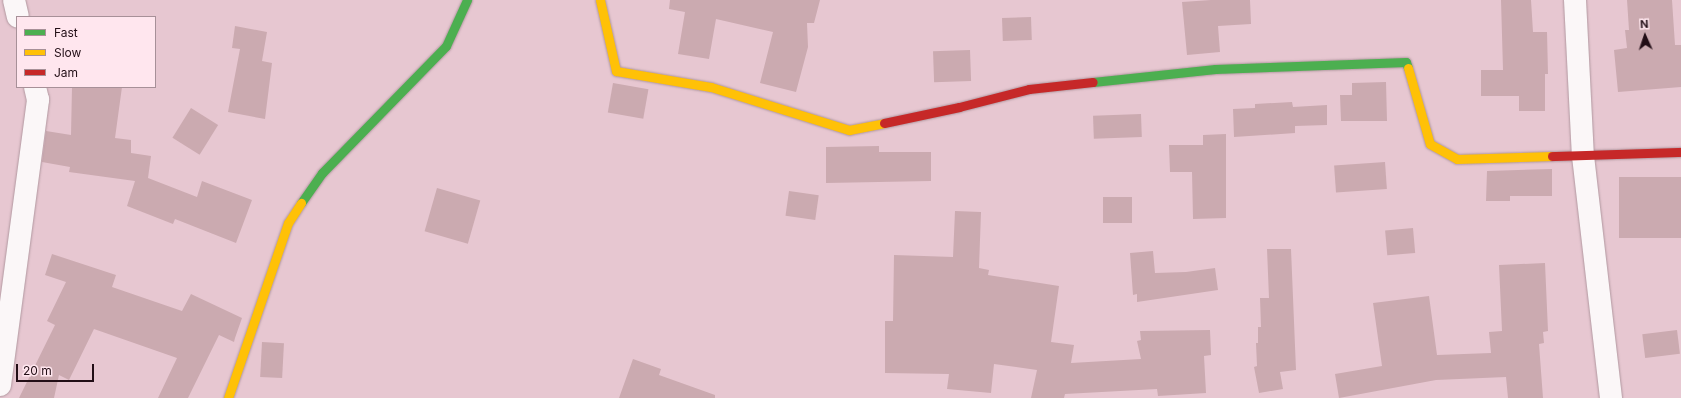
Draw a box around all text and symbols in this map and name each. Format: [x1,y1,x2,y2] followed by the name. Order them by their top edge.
[16,16,156,88] legend
[1625,16,1665,56] north arrow
[1640,17,1649,31] text: N
[54,25,78,40] text: Fast
[54,45,81,60] text: Slow
[54,65,78,80] text: Jam
[18,356,96,382] scale bar
[23,363,52,378] text: 20 m

